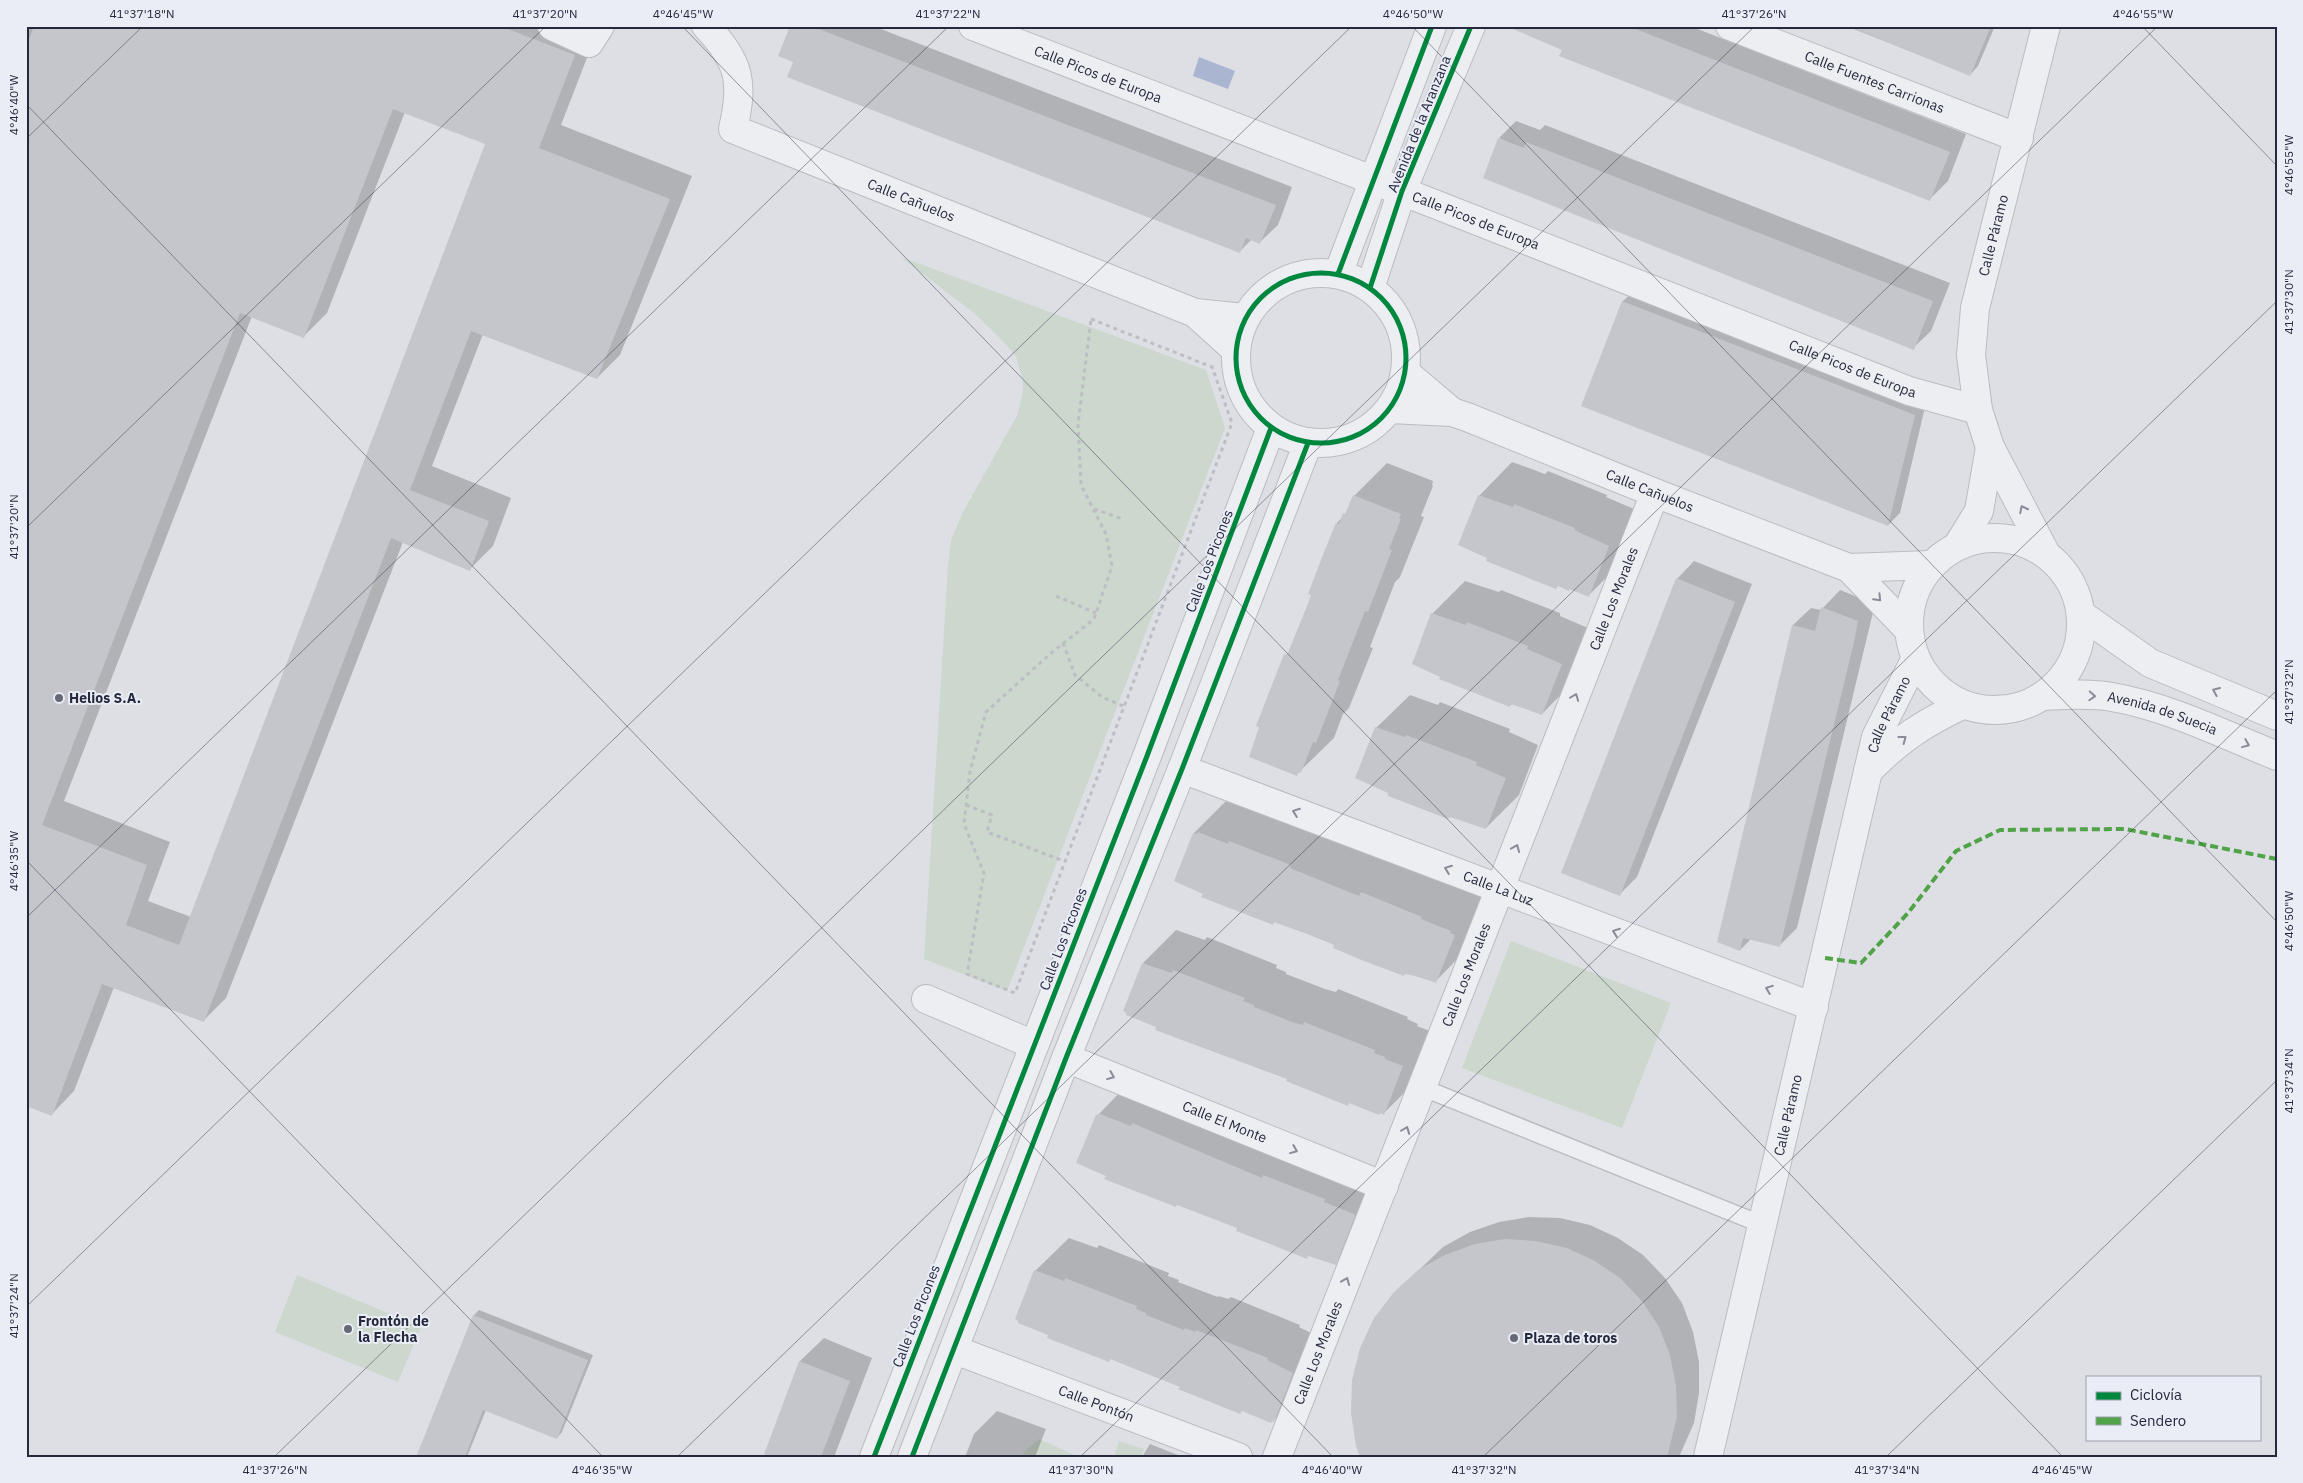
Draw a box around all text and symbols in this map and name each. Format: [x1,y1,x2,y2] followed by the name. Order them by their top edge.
[109,6,175,21] text: 41°37'18"N
[512,6,578,21] text: 41°37'20"N
[653,6,714,21] text: 4°46'45"W
[915,6,981,21] text: 41°37'22"N
[1383,6,1444,21] text: 4°46'50"W
[1721,6,1787,21] text: 41°37'26"N
[2113,6,2174,21] text: 4°46'55"W
[1032,41,1165,107] street label: Calle Picos de Europa
[1802,47,1947,117] street label: Calle Fuentes Carrionas
[1383,52,1455,195] street label: Avenida de la Aranzana
[6,74,21,135] text: 4°46'40"W
[2281,134,2296,195] text: 4°46'55"W
[865,174,958,226] street label: Calle Cañuelos
[1409,187,1543,254] street label: Calle Picos de Europa
[1974,193,2012,278] street label: Calle Páramo
[2281,269,2296,335] text: 41°37'30"N
[1786,336,1919,402] street label: Calle Picos de Europa
[1603,465,1697,516] street label: Calle Cañuelos
[6,494,21,560] text: 41°37'20"N
[2019,505,2029,514] one-way arrow
[1181,507,1237,615] street label: Calle Los Picones
[1585,544,1642,653] street label: Calle Los Morales
[1872,592,1881,601] one-way arrow
[2281,659,2296,725] text: 41°37'32"N
[1864,673,1915,755] street label: Calle Páramo
[2212,686,2221,697] one-way arrow
[2106,687,2221,739] street label: Avenida de Suecia
[69,689,141,707] place label: Helios S.A.
[2088,690,2096,701] one-way arrow
[53,692,65,704] marker: Helios S.A.
[1569,693,1579,702] one-way arrow
[1897,736,1906,744] one-way arrow
[2241,737,2250,748] one-way arrow
[1292,808,1301,818] one-way arrow
[6,830,21,891] text: 4°46'35"W
[1509,844,1520,853] one-way arrow
[1444,865,1453,875] one-way arrow
[1461,867,1537,910] street label: Calle La Luz
[1035,885,1091,993] street label: Calle Los Picones
[2281,890,2296,951] text: 4°46'50"W
[1438,920,1495,1029] street label: Calle Los Morales
[1613,928,1621,938] one-way arrow
[1765,985,1773,995] one-way arrow
[2281,1048,2296,1114] text: 41°37'34"N
[1106,1070,1115,1080] one-way arrow
[1770,1072,1806,1158] street label: Calle Páramo
[1180,1097,1270,1147] street label: Calle El Monte
[1400,1126,1410,1135] one-way arrow
[1289,1144,1298,1155] one-way arrow
[888,1262,944,1370] street label: Calle Los Picones
[6,1273,21,1339] text: 41°37'24"N
[1340,1277,1351,1286] one-way arrow
[1289,1298,1346,1407] street label: Calle Los Morales
[358,1312,429,1346] place label: Frontón de la Flecha
[342,1323,354,1335] marker: Frontón de la Flecha
[1524,1329,1617,1347] place label: Plaza de toros
[1508,1332,1520,1344] marker: Plaza de toros
[2086,1376,2260,1440] legend
[1056,1381,1137,1426] street label: Calle Pontón
[2130,1385,2182,1404] text: Ciclovía
[2130,1411,2186,1430] text: Sendero
[242,1462,308,1477] text: 41°37'26"N
[572,1462,633,1477] text: 4°46'35"W
[1048,1462,1114,1477] text: 41°37'30"N
[1302,1462,1363,1477] text: 4°46'40"W
[1451,1462,1517,1477] text: 41°37'32"N
[1854,1462,1920,1477] text: 41°37'34"N
[2032,1462,2093,1477] text: 4°46'45"W

